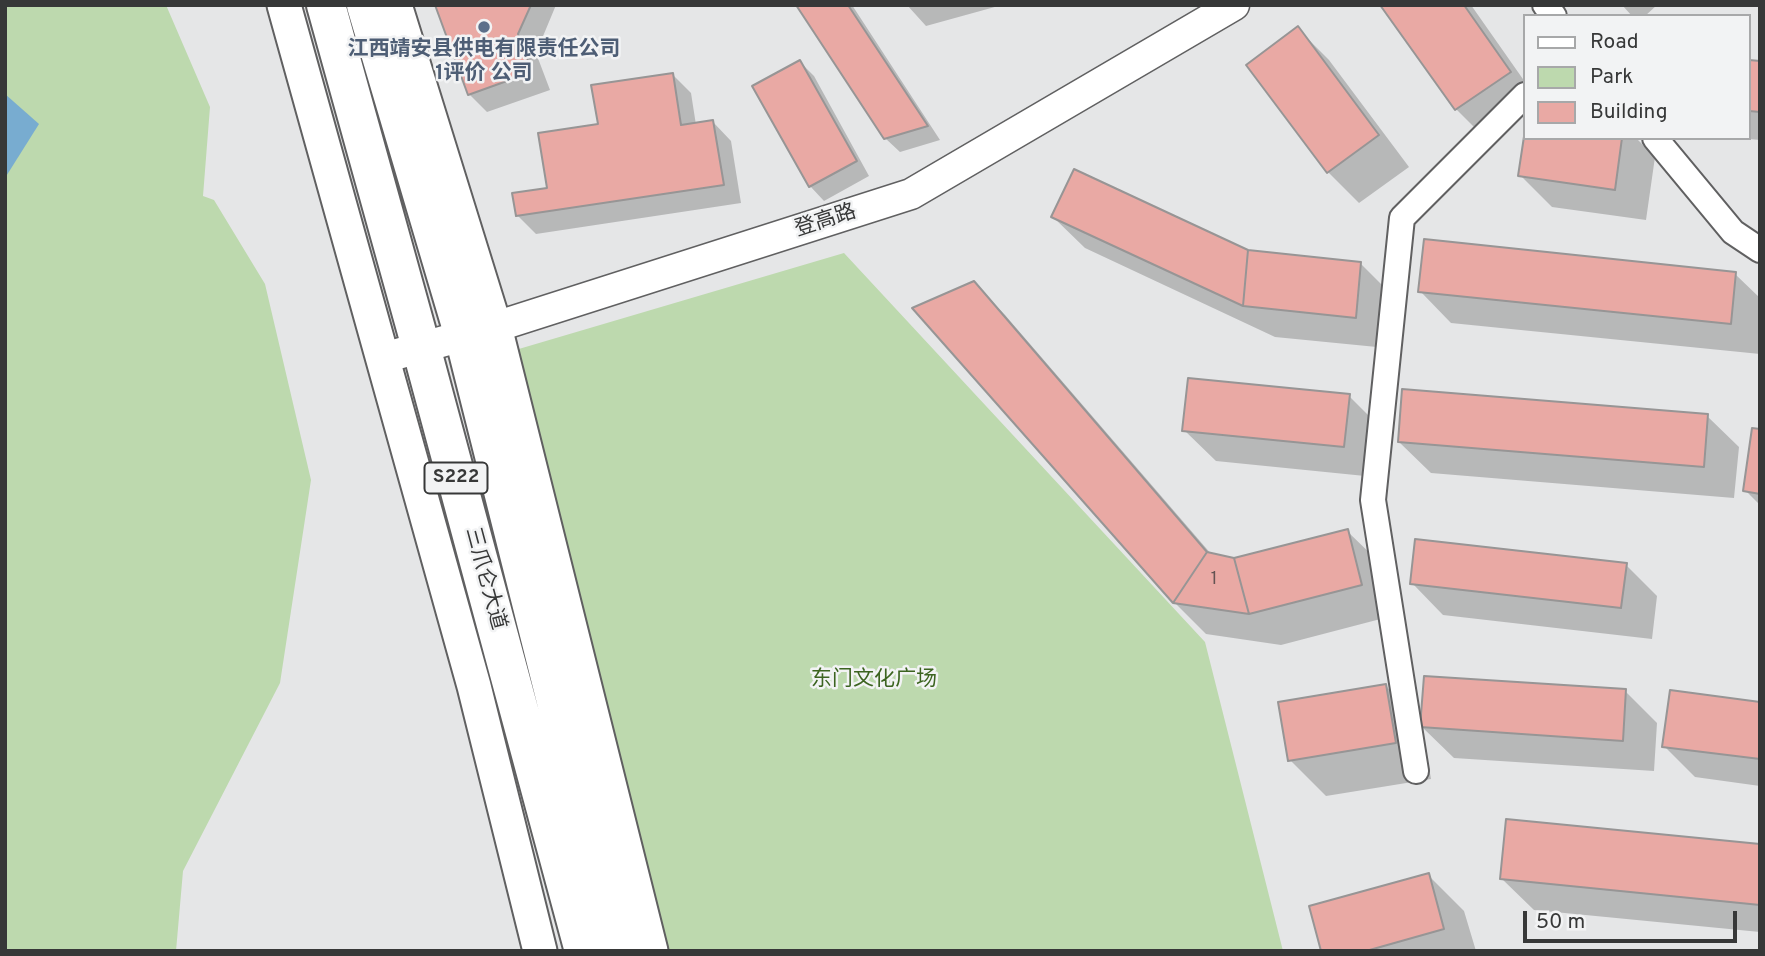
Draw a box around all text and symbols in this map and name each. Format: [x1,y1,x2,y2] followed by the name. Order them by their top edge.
[1524,14,1751,140] legend
[476,19,492,35] marker: 江西靖安县供电有限责任公司 1评价 公司
[1590,29,1639,56] text: Road
[348,38,620,88] place label: 江西靖安县供电有限责任公司 1评价 公司
[1590,64,1633,91] text: Park
[1590,99,1668,126] text: Building
[792,200,860,244] street label: 登高路
[424,463,488,494] road number: S222
[458,525,510,633] street label: 三爪仑大道
[1211,569,1217,591] house number: 1
[811,668,937,694] park label: 东门文化广场
[1527,897,1740,941] scale bar
[1536,909,1585,936] text: 50 m

